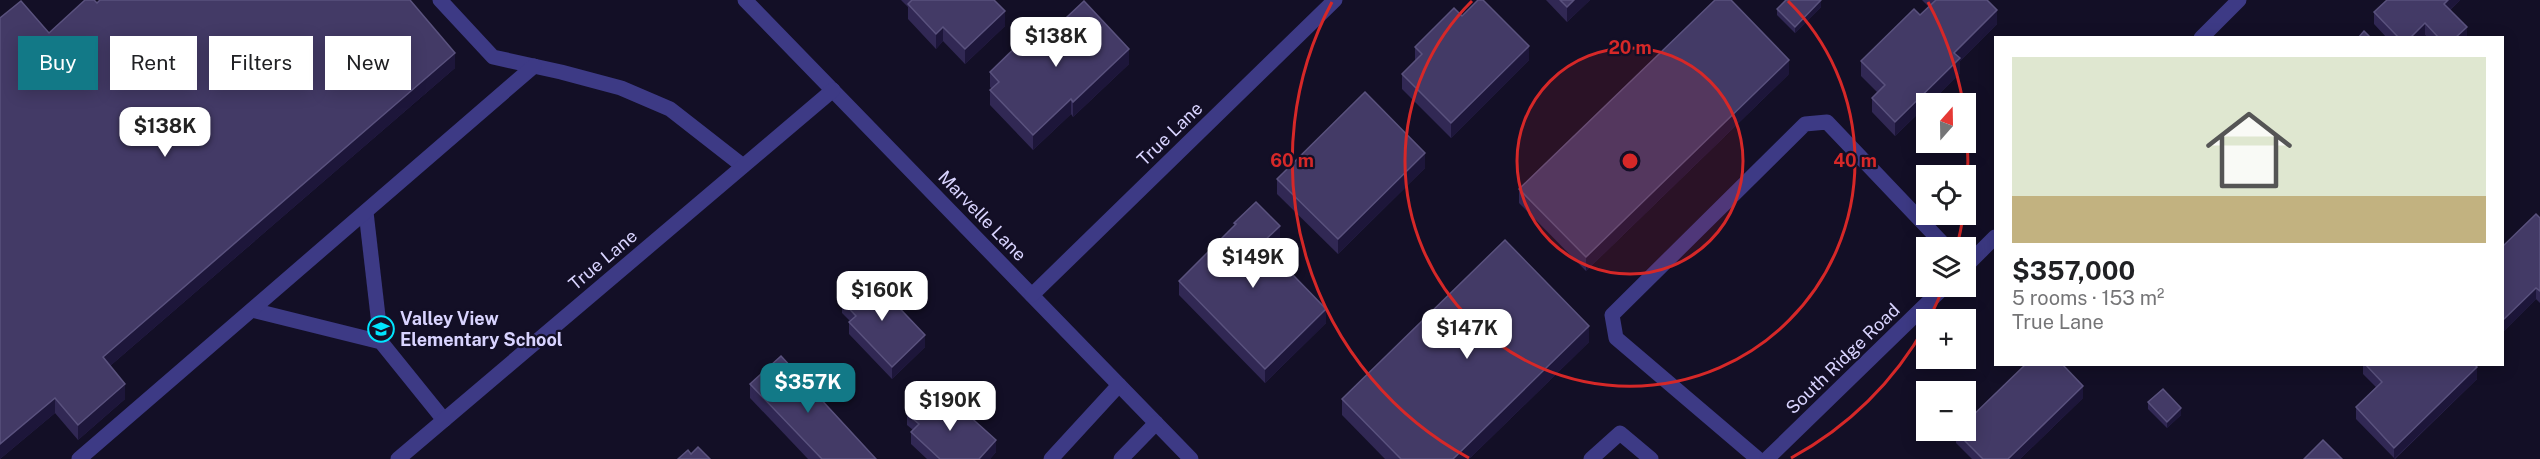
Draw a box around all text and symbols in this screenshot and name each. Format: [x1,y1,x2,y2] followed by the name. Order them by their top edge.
[1014,17,1098,68] pin: $138K
[1024,24,1088,48] text: $138K
[18,36,98,90] chip: Buy
[110,36,197,90] chip: Rent
[209,36,313,90] chip: Filters
[325,36,411,90] chip: New
[1608,37,1652,58] text: 20 m
[1916,93,1976,153] north arrow
[1916,93,1976,441] map controls
[2195,96,2303,204] icon: home
[1133,97,1207,170] street label: True Lane
[123,107,207,158] pin: $138K
[133,114,197,138] text: $138K
[1270,150,1314,171] text: 60 m
[1833,150,1877,171] text: 40 m
[1620,151,1640,171] centre of rings
[1916,165,1976,225] button: locate
[934,166,1031,265] street label: Marvelle Lane
[564,225,641,294] street label: True Lane
[1916,237,1976,297] button: layers
[1211,238,1295,289] pin: $149K
[1222,245,1284,269] text: $149K
[2012,255,2135,286] text: $357,000
[840,271,924,322] pin: $160K
[851,278,913,302] text: $160K
[2012,286,2164,310] text: 5 rooms · 153 m²
[1782,299,1904,418] street label: South Ridge Road
[400,308,563,350] place label: Valley View Elementary School
[1425,309,1509,360] pin: $147K
[1916,309,1976,369] button: +
[2012,310,2104,334] text: True Lane
[366,314,396,344] school or university icon: Valley View Elementary School
[1436,316,1498,340] text: $147K
[766,363,850,414] pin: $357K
[774,370,842,394] text: $357K
[908,381,992,432] pin: $190K
[1916,381,1976,441] button: −
[919,388,981,412] text: $190K

